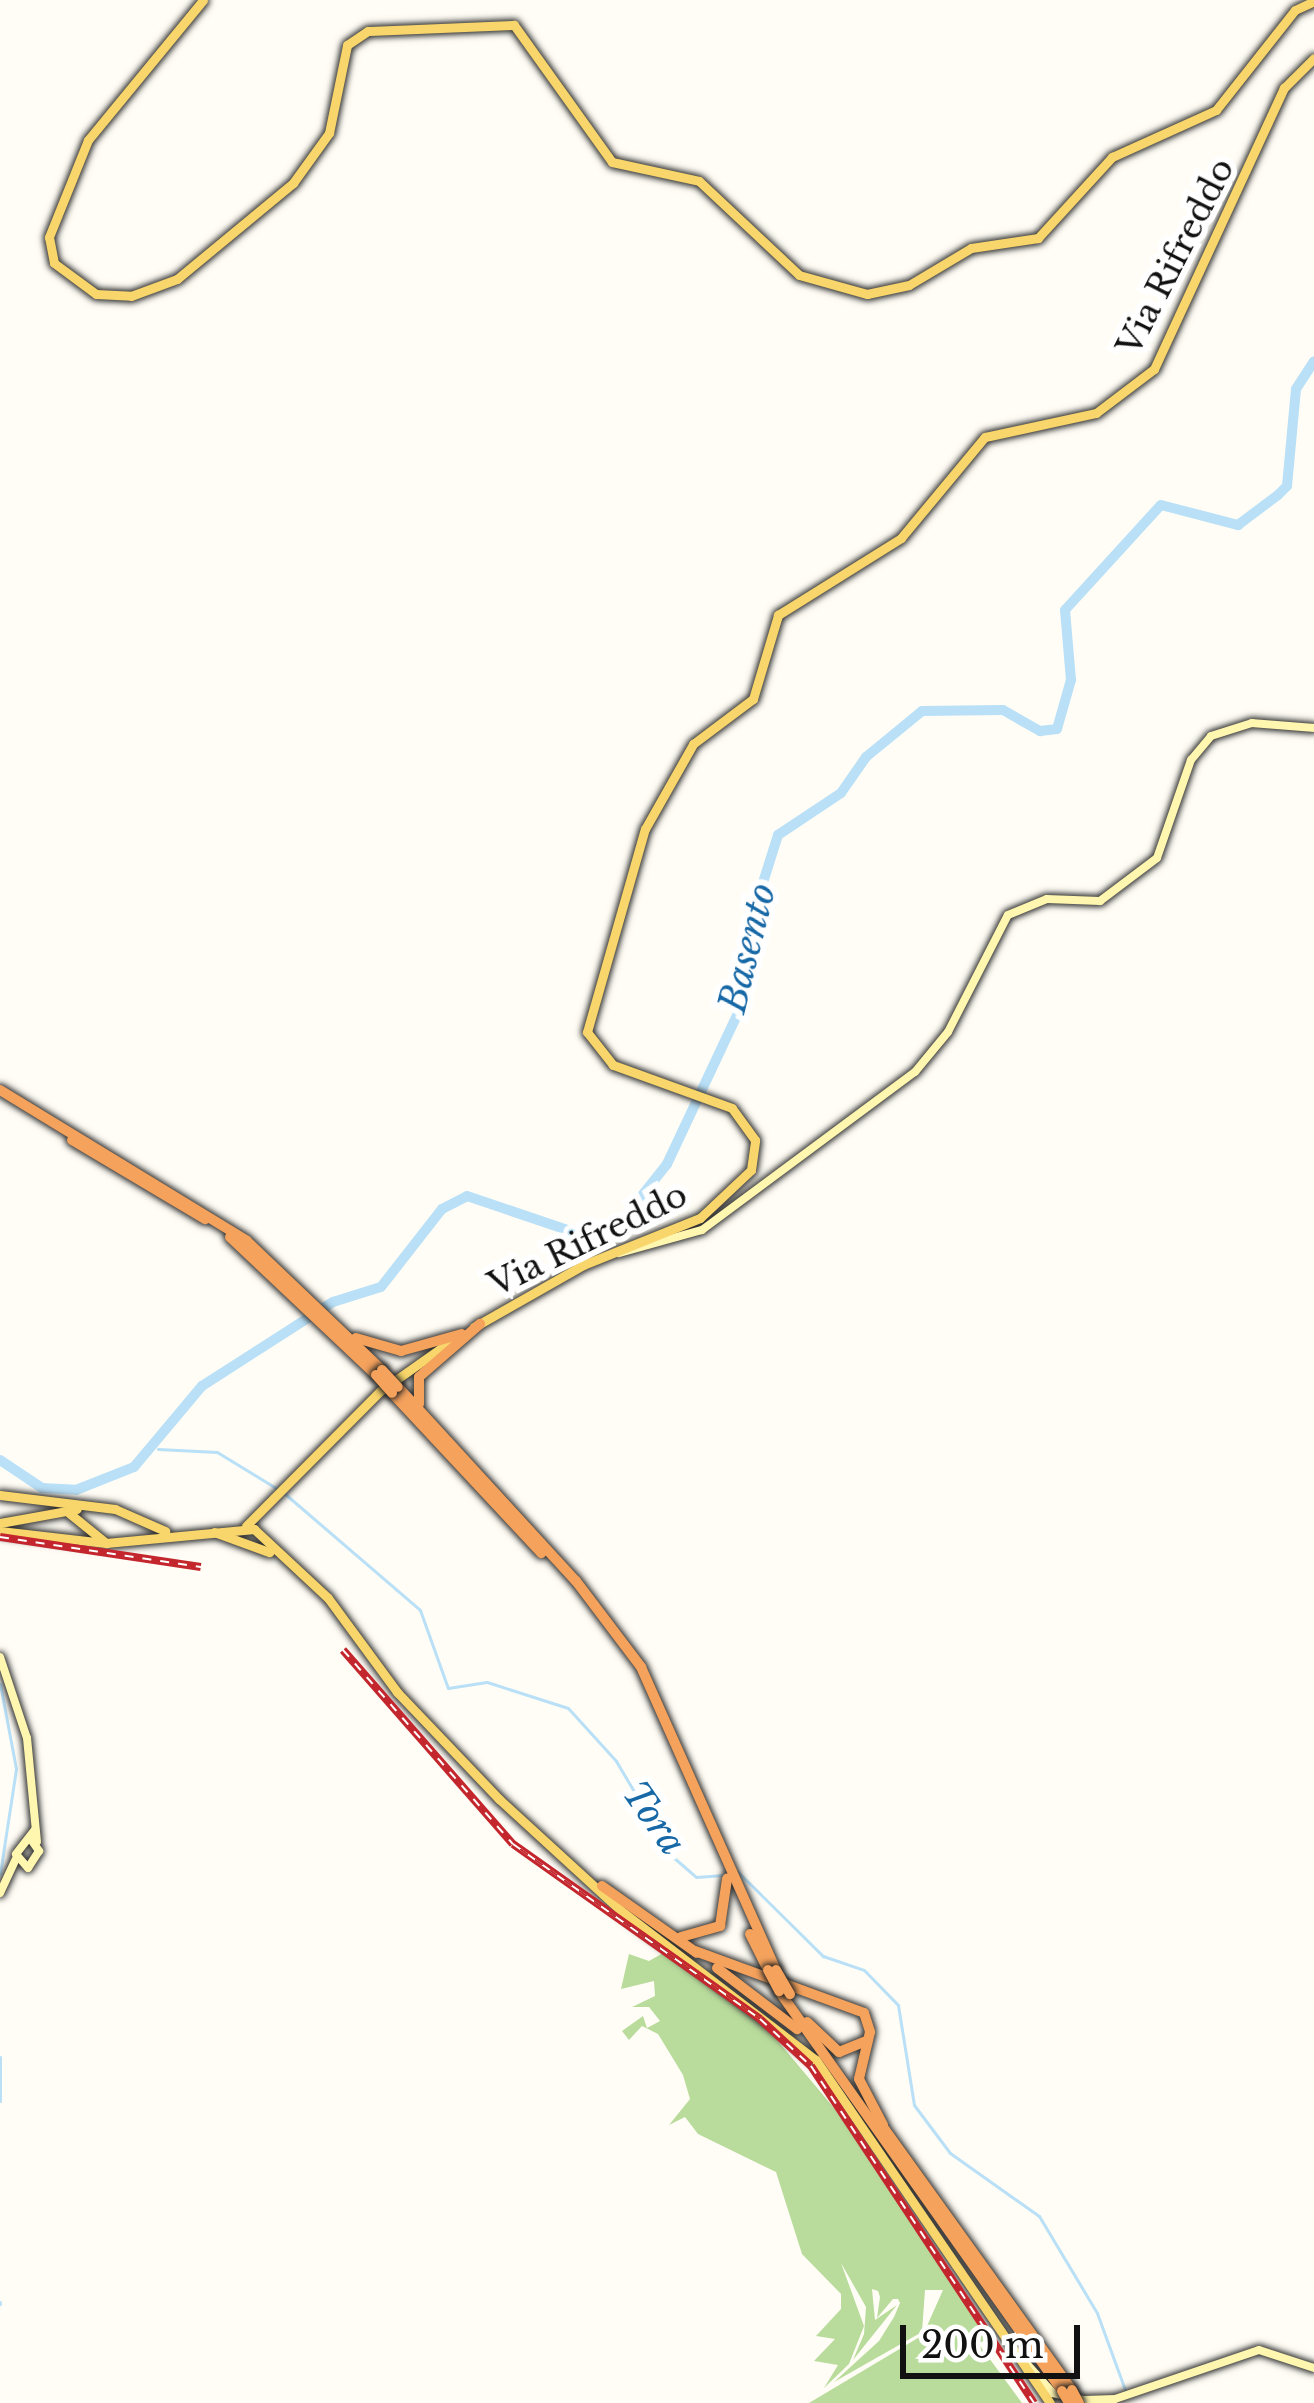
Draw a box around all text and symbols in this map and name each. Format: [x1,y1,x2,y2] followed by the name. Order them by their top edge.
[1109,152,1243,362] street label: Via Rifreddo
[711,879,785,1017] water label: Basento
[482,1175,694,1305] street label: Via Rifreddo
[613,1773,695,1863] water label: Tora
[906,2301,1086,2375] scale bar
[921,2323,1044,2368] text: 200 m

